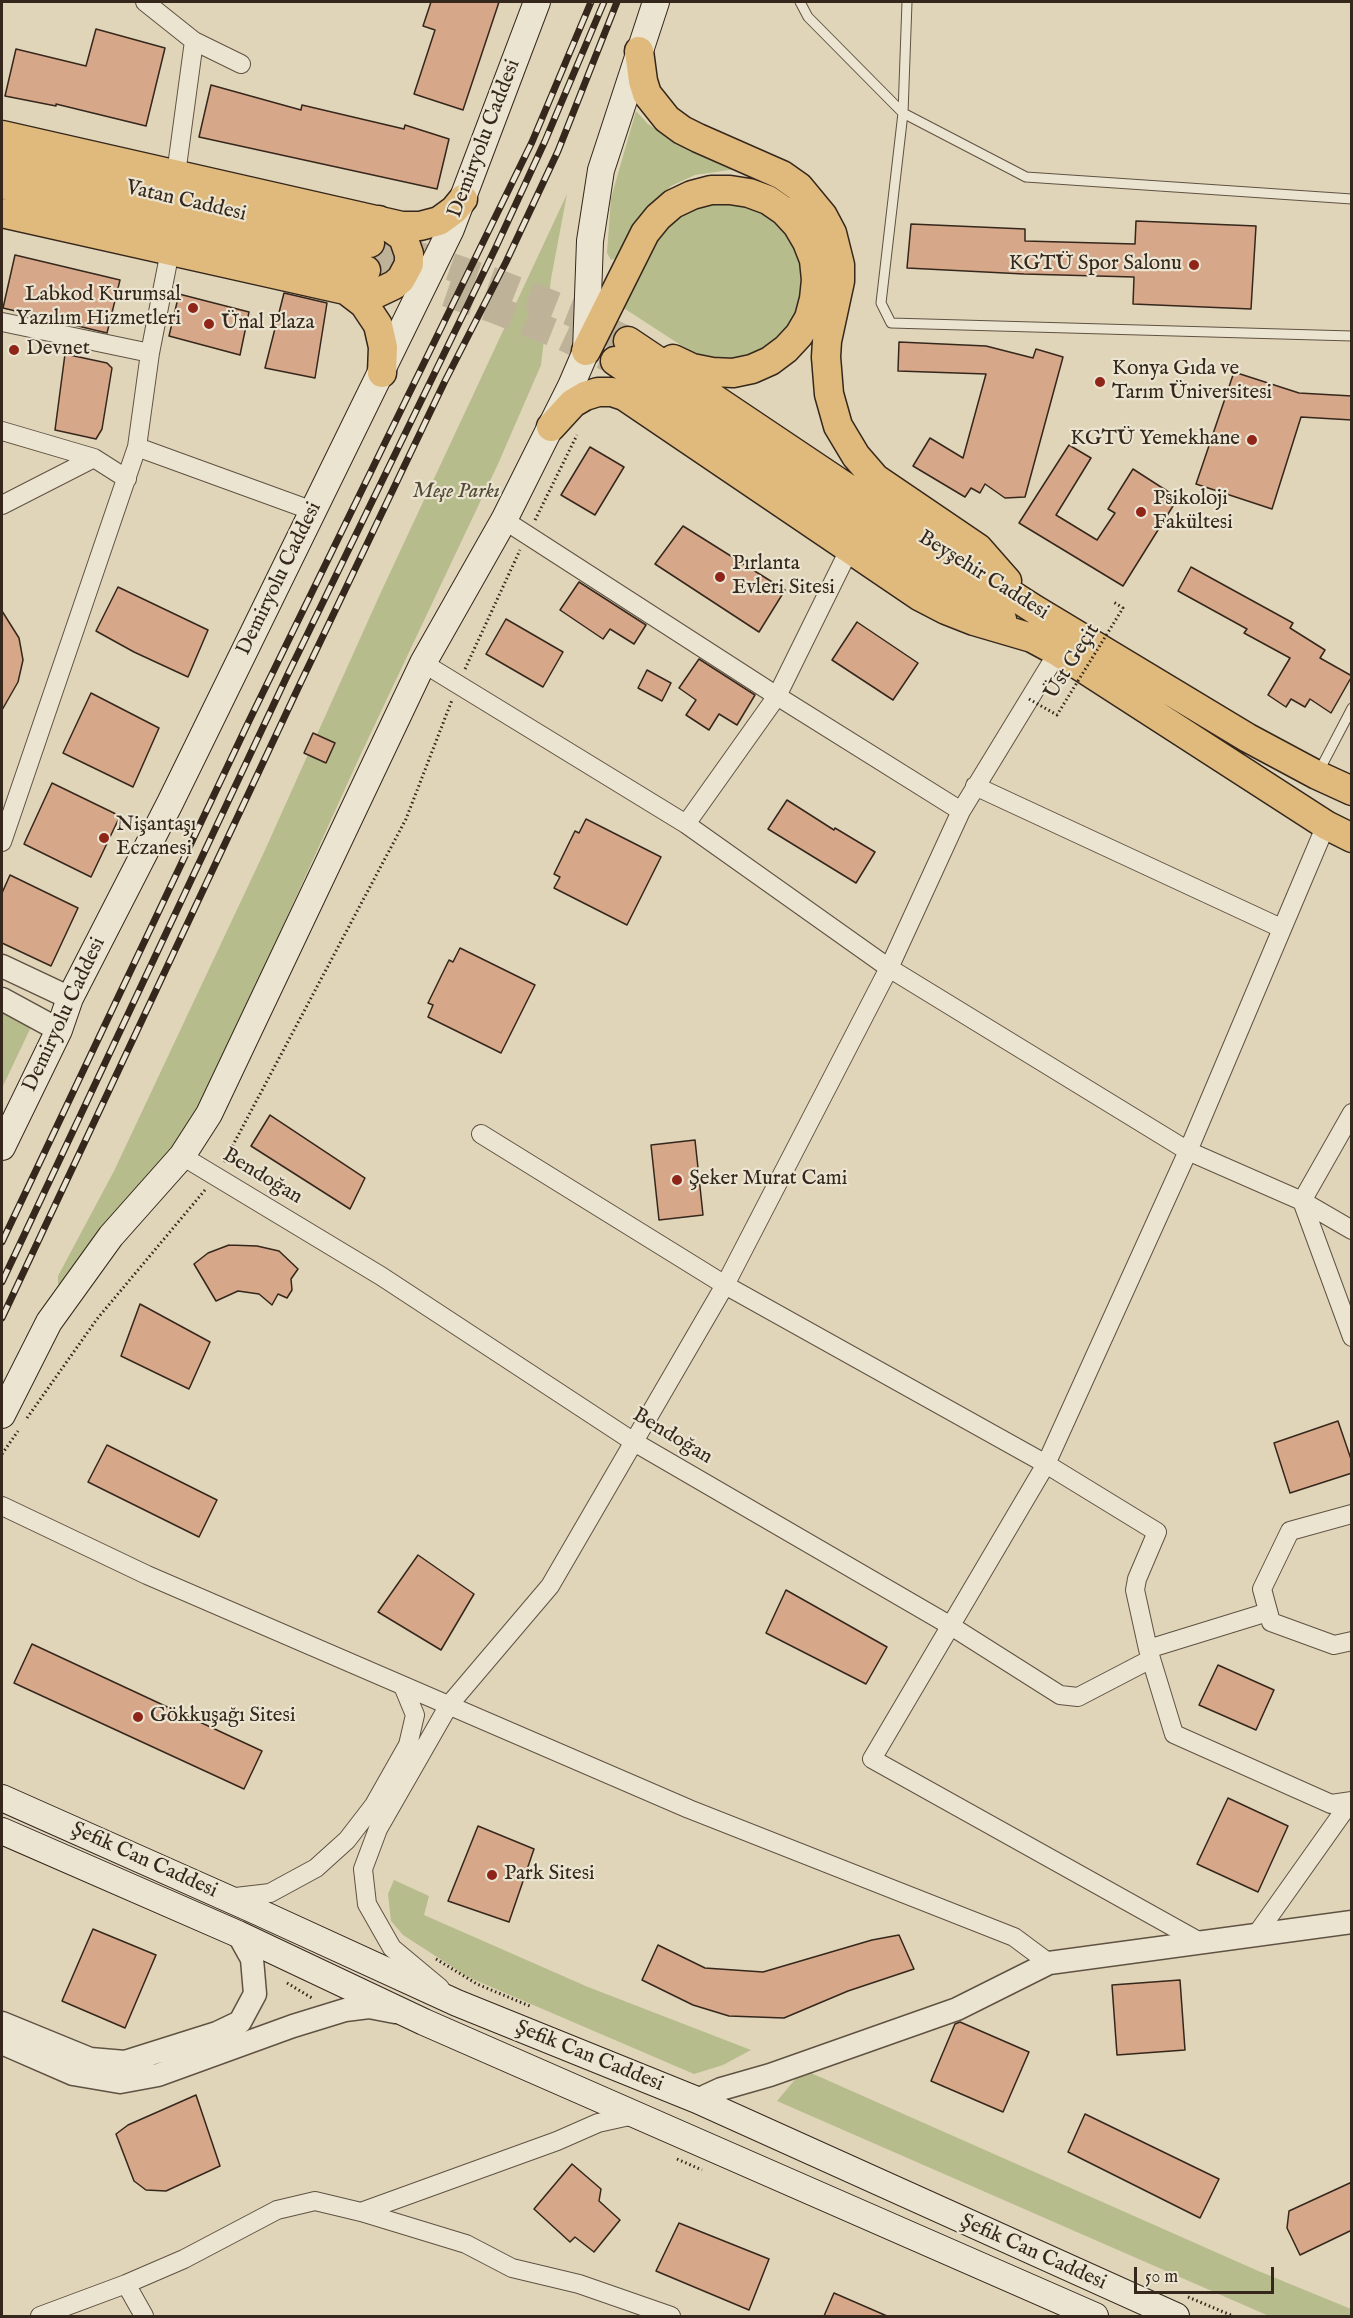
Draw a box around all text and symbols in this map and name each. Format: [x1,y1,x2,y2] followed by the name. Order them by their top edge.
[443,56,527,222] street label: Demiryolu Caddesi
[123,176,249,228] street label: Vatan Caddesi
[1009,252,1182,278] place label: KGTÜ Spor Salonu
[1187,258,1201,272] marker: KGTÜ Spor Salonu
[16,283,181,333] place label: Labkod Kurumsal Yazılım Hizmetleri
[186,301,200,315] marker: Labkod Kurumsal Yazılım Hizmetleri
[221,311,315,337] place label: Ünal Plaza
[202,317,216,331] marker: Ünal Plaza
[26,337,90,363] place label: Devnet
[7,343,21,357] marker: Devnet
[1112,357,1272,407] place label: Konya Gıda ve Tarım Üniversitesi
[1093,375,1107,389] marker: Konya Gıda ve Tarım Üniversitesi
[1070,427,1240,453] place label: KGTÜ Yemekhane
[1245,433,1259,447] marker: KGTÜ Yemekhane
[412,480,500,506] park label: Meşe Parkı
[1153,487,1233,537] place label: Psikoloji Fakültesi
[232,498,328,660] street label: Demiryolu Caddesi
[1134,505,1148,519] marker: Psikoloji Fakültesi
[913,526,1053,626] street label: Beyşehir Caddesi
[732,552,835,602] place label: Pırlanta Evleri Sitesi
[713,570,727,584] marker: Pırlanta Evleri Sitesi
[1040,619,1106,705] street label: Üst Geçit
[116,813,196,863] place label: Nişantaşı Eczanesi
[97,831,111,845] marker: Nişantaşı Eczanesi
[18,934,112,1096] street label: Demiryolu Caddesi
[217,1143,307,1211] street label: Bendoğan
[689,1167,847,1193] place label: Şeker Murat Cami
[670,1173,684,1187] marker: Şeker Murat Cami
[627,1403,717,1471] street label: Bendoğan
[150,1704,296,1730] place label: Gökkuşağı Sitesi
[131,1710,145,1724] marker: Gökkuşağı Sitesi
[67,1817,221,1905] street label: Şefik Can Caddesi
[504,1862,595,1888] place label: Park Sitesi
[485,1868,499,1882] marker: Park Sitesi
[511,2016,667,2098] street label: Şefik Can Caddesi
[956,2209,1110,2297] street label: Şefik Can Caddesi
[1137,2255,1276,2293] scale bar
[1145,2266,1178,2289] text: 50 m

